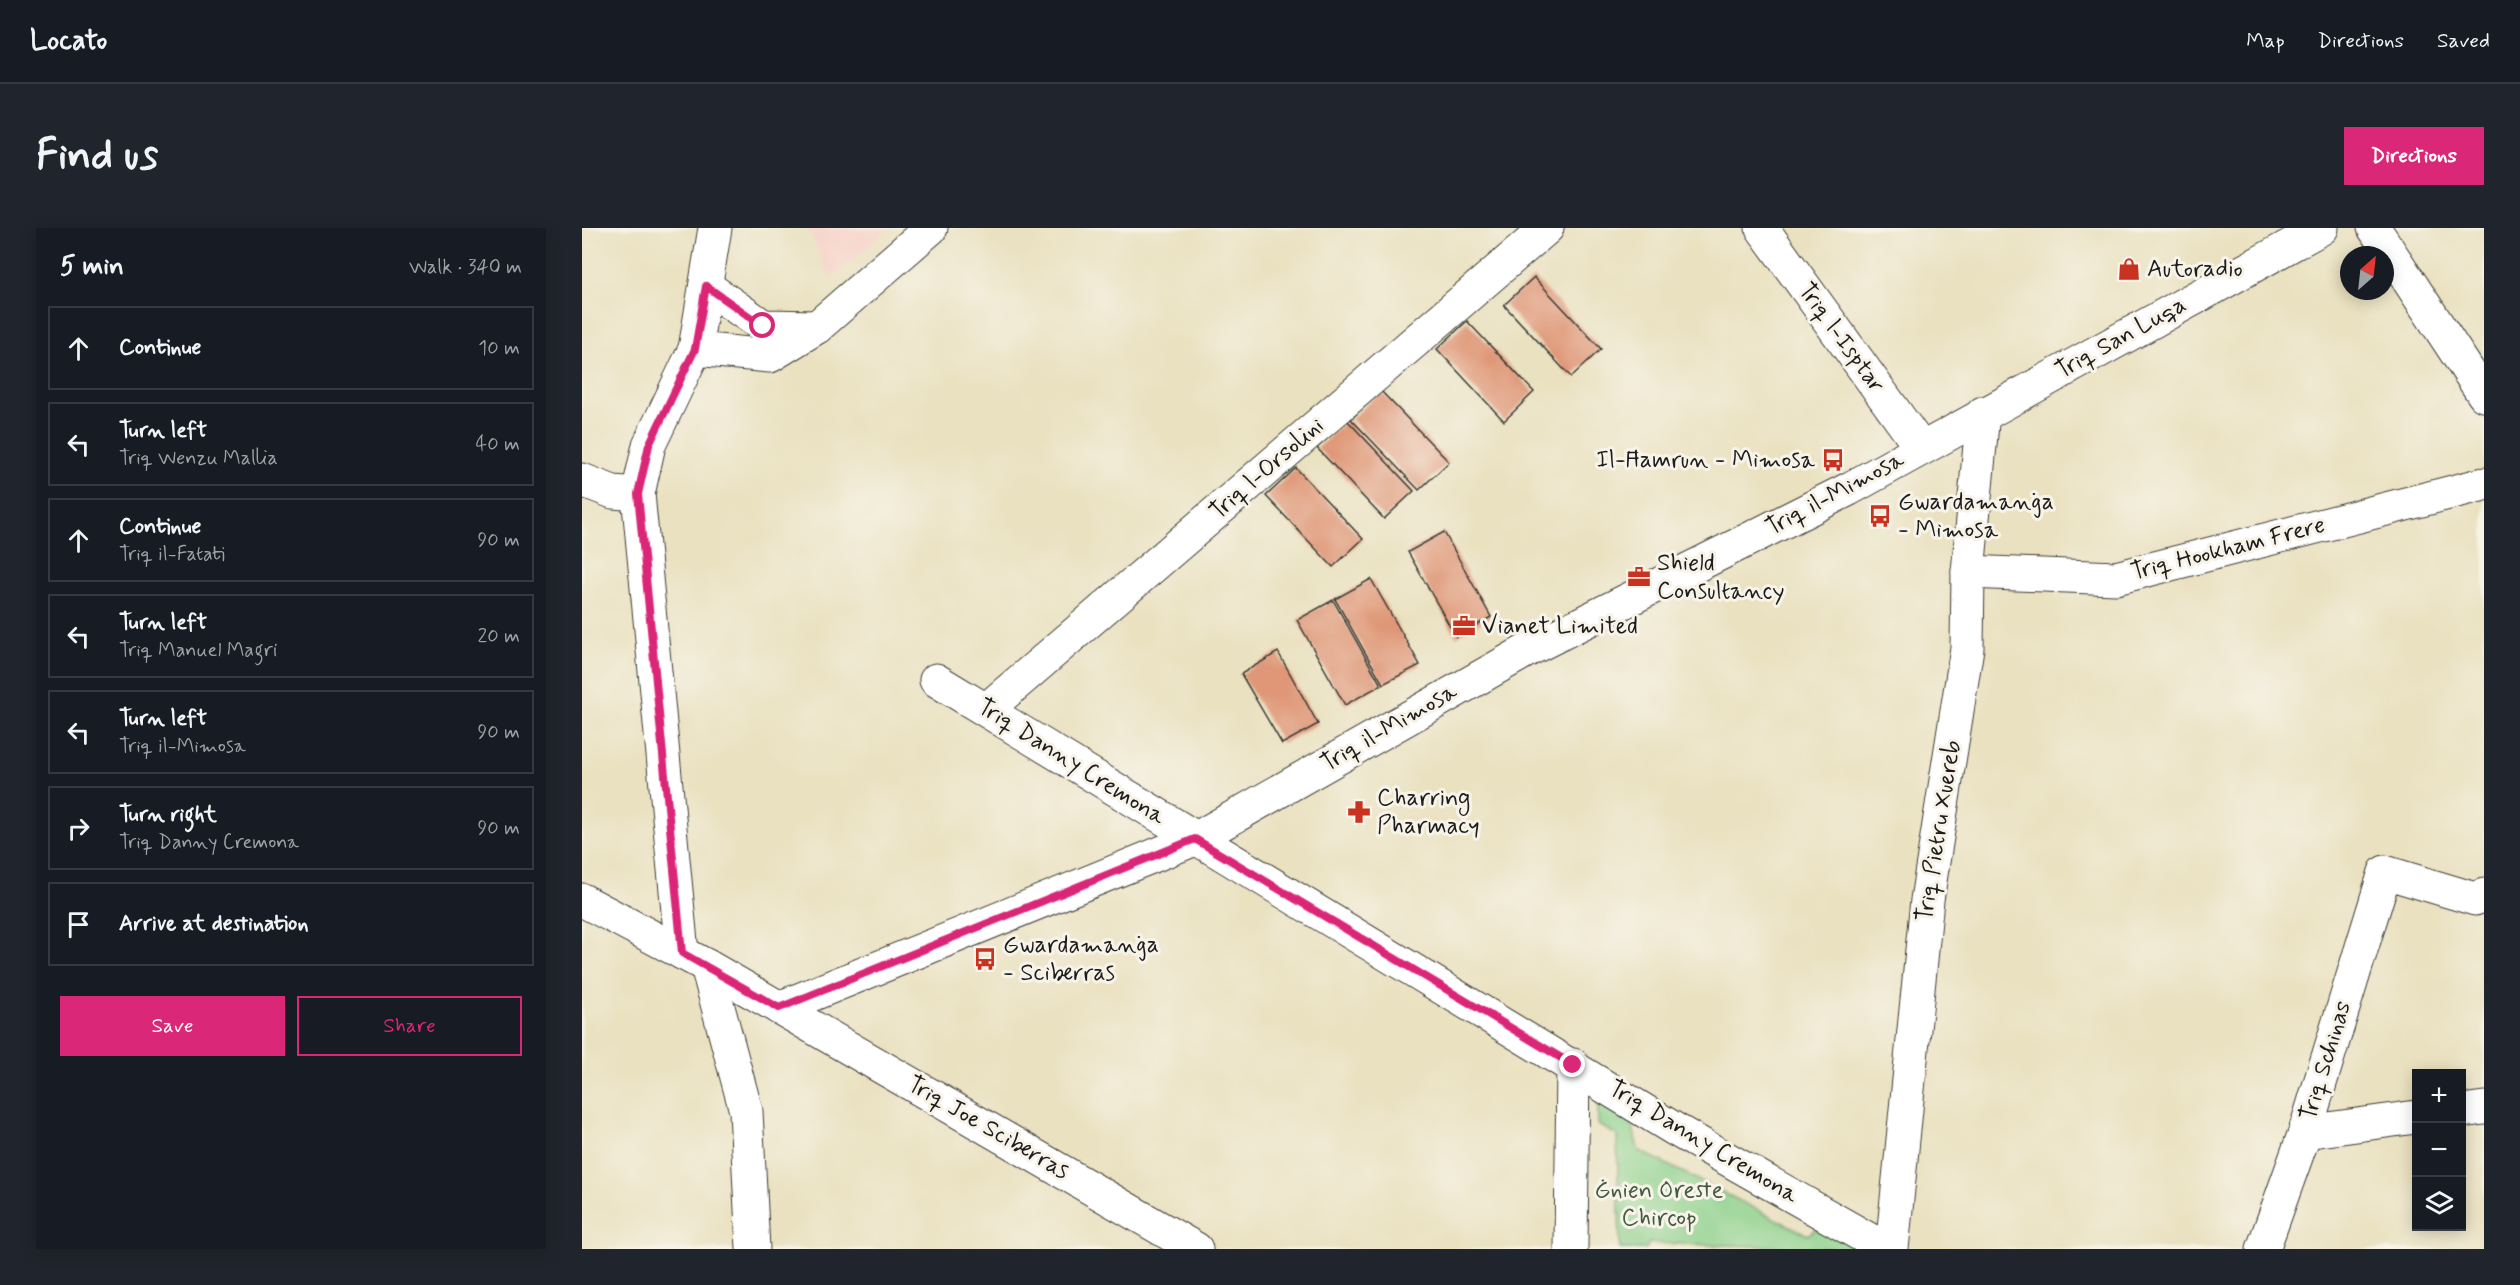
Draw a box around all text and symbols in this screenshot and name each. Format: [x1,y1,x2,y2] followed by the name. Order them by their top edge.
[30,23,107,60] text: Locato
[2246,27,2285,55] text: Map
[2318,27,2404,55] text: Directions
[2437,27,2490,55] text: Saved
[2344,127,2484,185] button: Directions
[36,129,158,184] text: Find us
[2340,246,2394,300] north arrow
[60,250,124,284] text: 5 min
[409,254,522,281] text: Walk · 340 m
[2147,254,2243,285] place label: Autoradio
[2116,256,2142,282] shop icon: Autoradio
[1790,276,1892,400] street label: Triq l-Isptar
[2050,289,2192,387] street label: Triq San Luqa
[749,312,775,338] route start
[62,332,95,365] icon: ahead
[119,334,201,362] text: Continue
[478,335,520,362] text: 10 m
[1203,411,1331,527] street label: Triq l-Orsolini
[119,417,207,445] text: Turn left
[62,428,95,461] icon: left
[476,431,520,458] text: 40 m
[1761,444,1910,543] street label: Triq il-Mimosa
[119,445,278,472] text: Triq Wenzu Mallia
[1596,445,1816,476] place label: Il-Ħamrun - Mimosa
[1820,447,1846,473] bus stop icon: Il-Ħamrun - Mimosa
[1898,487,2054,546] place label: Gwardamanġa - Mimosa
[1867,503,1893,529] bus stop icon: Gwardamanġa - Mimosa
[2128,510,2328,588] street label: Triq Hookham Frere
[119,513,201,541] text: Continue
[62,524,95,557] icon: ahead
[477,527,520,554] text: 90 m
[119,541,225,568] text: Triq il-Fatati
[1657,548,1784,607] place label: Shield Consultancy
[1626,564,1652,590] office icon: Shield Consultancy
[119,609,207,637] text: Turn left
[1482,611,1638,642] place label: Vianet Limited
[1451,613,1477,639] office icon: Vianet Limited
[62,620,95,653] icon: left
[477,623,520,650] text: 20 m
[119,637,277,664] text: Triq Manuel Magri
[1315,676,1463,779] street label: Triq il-Mimosa
[971,692,1171,833] street label: Triq Danny Cremona
[119,705,207,733] text: Turn left
[62,716,95,749] icon: left
[477,719,520,746] text: 90 m
[119,733,246,760] text: Triq il-Mimosa
[1909,738,1969,924] street label: Triq Pietru Xuereb
[1377,783,1480,842] place label: Charring Pharmacy
[1346,799,1372,825] pharmacy icon: Charring Pharmacy
[119,801,217,829] text: Turn right
[62,812,95,845] icon: right
[477,815,520,842] text: 90 m
[119,829,299,856] text: Triq Danny Cremona
[62,908,95,941] icon: arrive
[119,910,309,938] text: Arrive at destination
[1003,930,1159,989] place label: Gwardamanġa - Sciberras
[972,946,998,972] bus stop icon: Gwardamanġa - Sciberras
[60,996,285,1056] button: Save
[297,996,522,1056] button: Share
[2293,997,2359,1125] street label: Triq Schinas
[1559,1051,1585,1077] route end
[901,1069,1075,1187] street label: Triq Joe Sciberras
[2412,1069,2466,1231] map controls
[2412,1069,2466,1123] button: +
[1602,1073,1804,1211] street label: Triq Danny Cremona
[2412,1123,2466,1177] button: −
[1595,1175,1724,1234] park label: Ġnien Oreste Chircop
[2412,1177,2466,1231] button: layers

